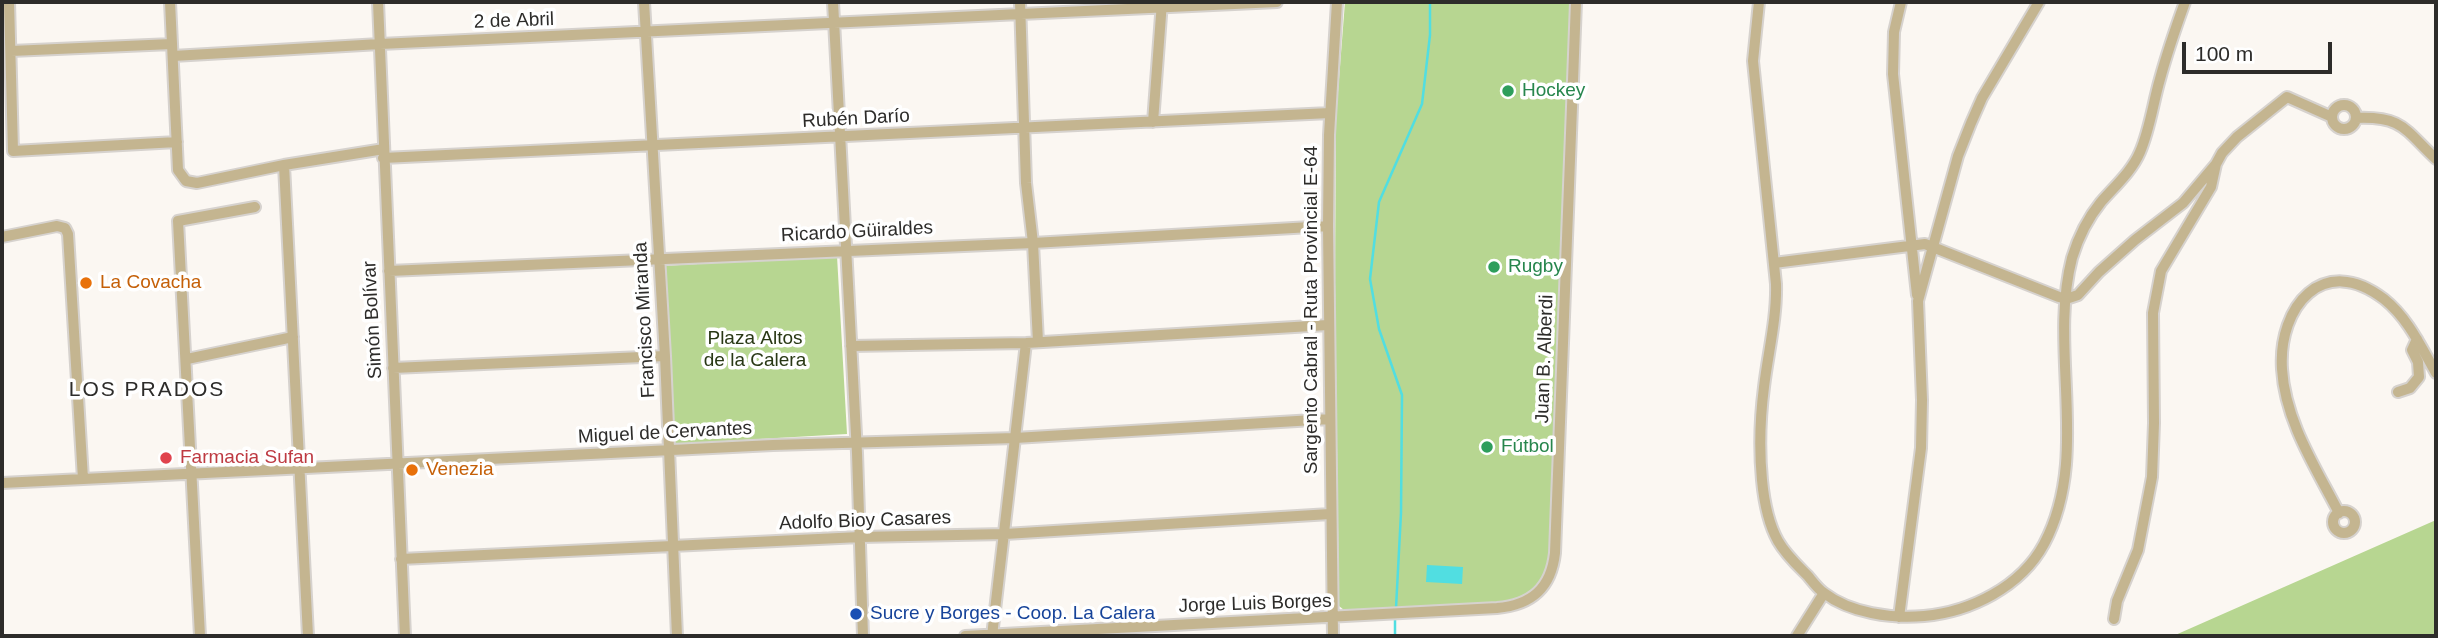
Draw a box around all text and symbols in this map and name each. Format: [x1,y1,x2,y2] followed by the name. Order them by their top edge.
[473,8,555,34] street label: 2 de Abril
[2186,28,2336,72] scale bar
[2195,42,2253,65] text: 100 m
[1522,80,1585,102] place label: Hockey
[1500,83,1516,99] marker: Hockey
[802,105,910,133] street label: Rubén Darío
[1301,146,1323,474] street label: Sargento Cabral - Ruta Provincial E-64
[780,217,934,247] street label: Ricardo Güiraldes
[630,241,660,399] street label: Francisco Miranda
[1508,256,1563,278] place label: Rugby
[1486,259,1502,275] marker: Rugby
[359,260,387,380] street label: Simón Bolívar
[100,272,201,294] place label: La Covacha
[78,275,94,291] marker: La Covacha
[1531,294,1559,424] street label: Juan B. Alberdi
[704,328,806,372] park label: Plaza Altos de la Calera
[70,377,224,403] district label: LOS PRADOS
[577,417,753,449] street label: Miguel de Cervantes
[1501,436,1554,458] place label: Fútbol
[1479,439,1495,455] marker: Fútbol
[180,447,314,469] place label: Farmacia Sufan
[158,450,174,466] marker: Farmacia Sufan
[426,459,494,481] place label: Venezia
[404,462,420,478] marker: Venezia
[779,507,951,535] street label: Adolfo Bioy Casares
[1178,590,1332,618] street label: Jorge Luis Borges
[870,603,1155,625] place label: Sucre y Borges - Coop. La Calera
[848,606,864,622] marker: Sucre y Borges - Coop. La Calera

